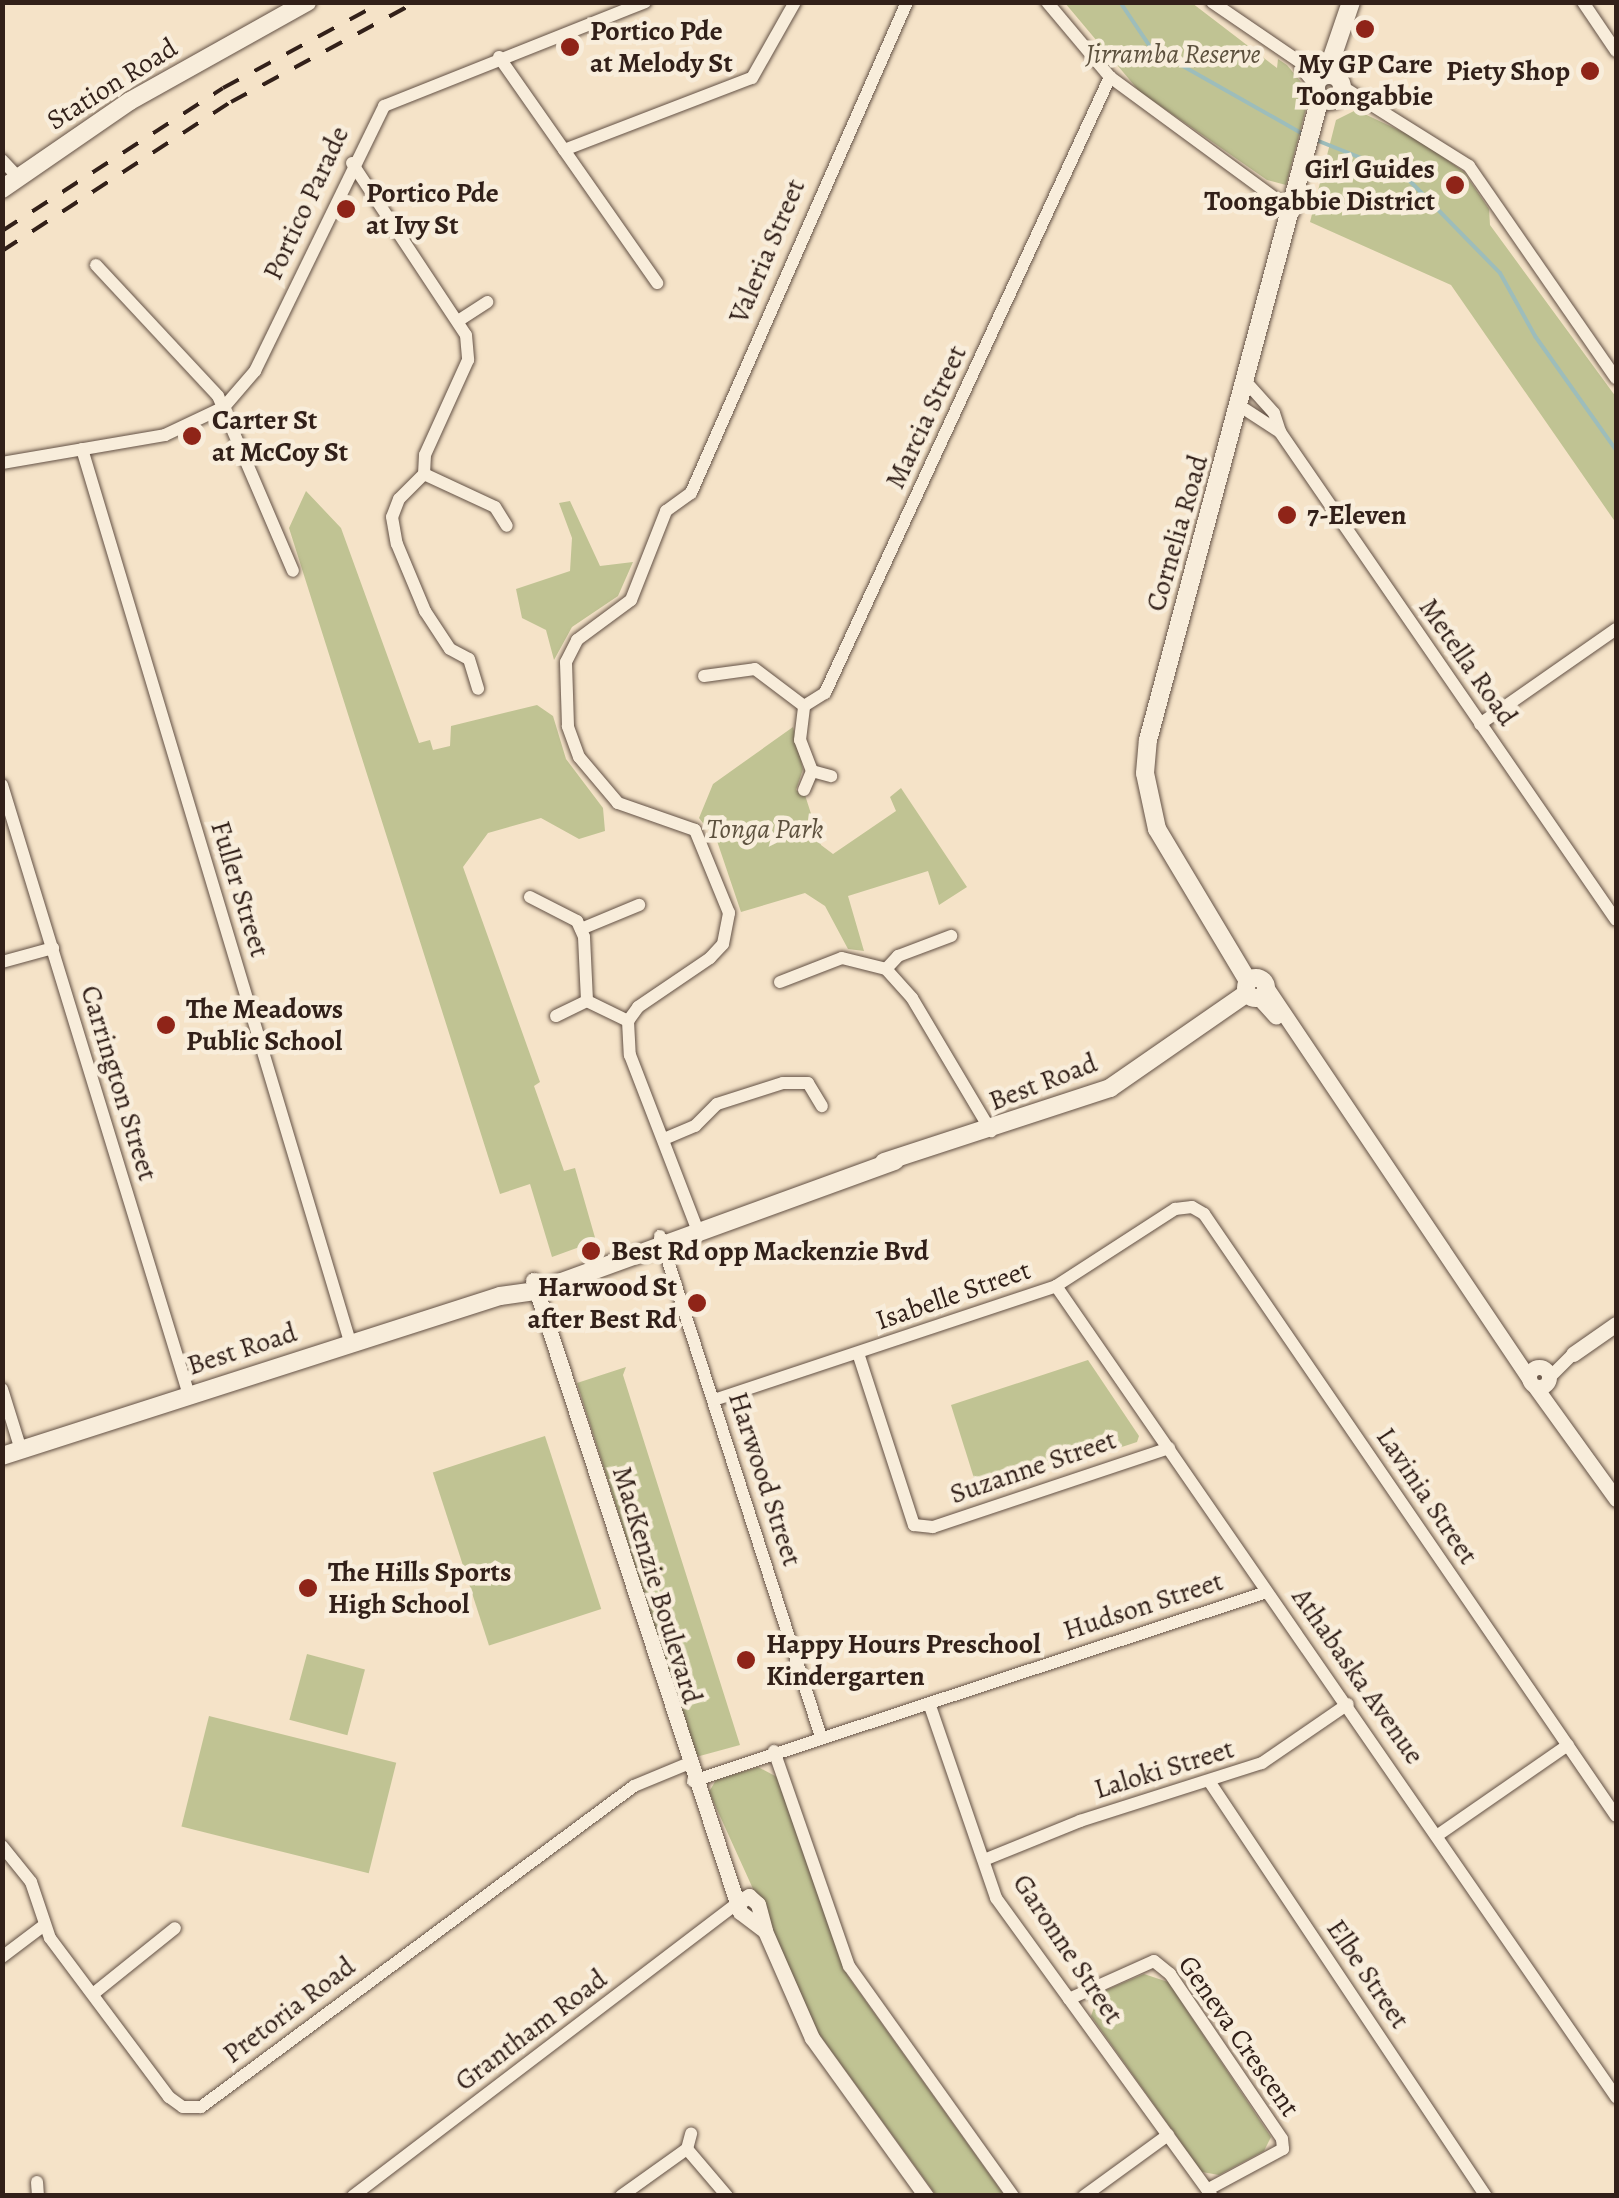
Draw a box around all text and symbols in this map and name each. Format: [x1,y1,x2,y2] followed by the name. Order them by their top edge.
[590,14,733,80] place label: Portico Pde at Melody St
[1352,16,1378,42] marker: My GP Care Toongabbie
[41,31,183,137] street label: Station Road
[559,36,581,58] marker: Portico Pde at Melody St
[1085,37,1261,71] park label: Jirramba Reserve
[1297,47,1433,113] place label: My GP Care Toongabbie
[1446,54,1570,88] place label: Piety Shop
[1579,60,1601,82] marker: Piety Shop
[256,121,356,285] street label: Portico Parade
[1204,152,1435,218] place label: Girl Guides Toongabbie District
[722,174,812,328] street label: Valeria Street
[1444,174,1466,196] marker: Girl Guides Toongabbie District
[366,176,499,242] place label: Portico Pde at Ivy St
[335,198,357,220] marker: Portico Pde at Ivy St
[878,340,974,494] street label: Marcia Street
[212,403,348,469] place label: Carter St at McCoy St
[181,425,203,447] marker: Carter St at McCoy St
[1139,451,1215,615] street label: Cornelia Road
[1307,498,1407,532] place label: 7-Eleven
[1276,504,1298,526] marker: 7-Eleven
[1412,592,1524,732] street label: Metella Road
[707,812,823,846] park label: Tonga Park
[203,817,277,961] street label: Fuller Street
[73,981,165,1185] street label: Carrington Street
[186,992,343,1058] place label: The Meadows Public School
[155,1014,177,1036] marker: The Meadows Public School
[984,1046,1102,1118] street label: Best Road
[611,1234,929,1268] place label: Best Rd opp Mackenzie Bvd
[580,1240,602,1262] marker: Best Rd opp Mackenzie Bvd
[871,1253,1035,1337] street label: Isabelle Street
[527,1270,677,1336] place label: Harwood St after Best Rd
[686,1292,708,1314] marker: Harwood St after Best Rd
[183,1316,301,1382] street label: Best Road
[721,1388,809,1570] street label: Harwood Street
[1369,1421,1485,1571] street label: Lavinia Street
[945,1423,1121,1511] street label: Suzanne Street
[605,1462,709,1708] street label: MacKenzie Boulevard
[328,1555,511,1621] place label: The Hills Sports High School
[1059,1564,1227,1648] street label: Hudson Street
[297,1577,319,1599] marker: The Hills Sports High School
[1285,1581,1431,1771] street label: Athabaska Avenue
[766,1627,1041,1693] place label: Happy Hours Preschool Kindergarten
[735,1649,757,1671] marker: Happy Hours Preschool Kindergarten
[1090,1732,1238,1806] street label: Laloki Street
[1006,1868,1130,2030] street label: Garonne Street
[1319,1913,1417,2035] street label: Elbe Street
[216,1949,362,2071] street label: Pretoria Road
[1171,1949,1307,2123] street label: Geneva Crescent
[448,1962,614,2098] street label: Grantham Road

